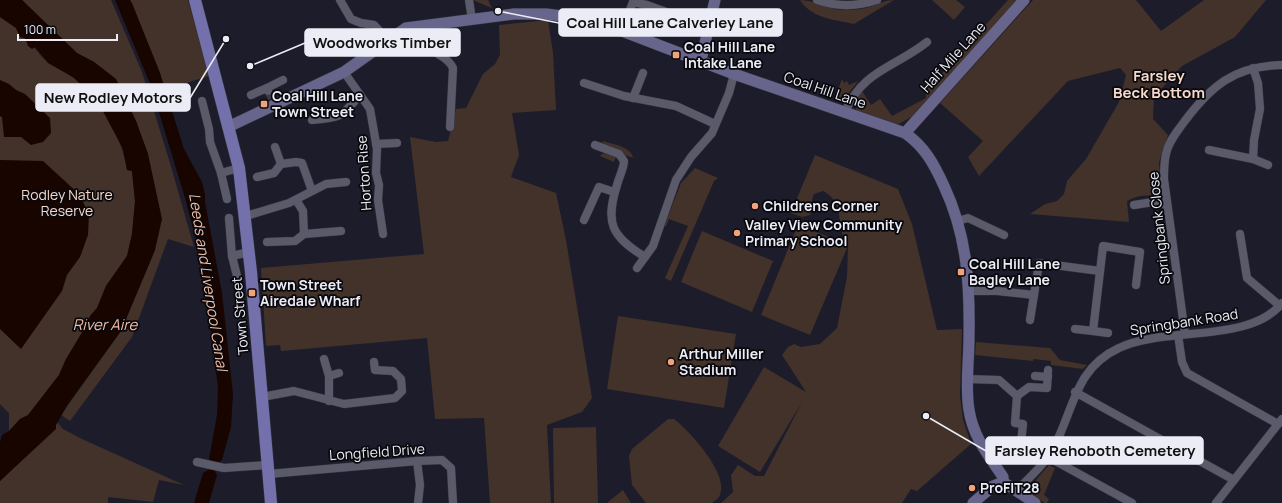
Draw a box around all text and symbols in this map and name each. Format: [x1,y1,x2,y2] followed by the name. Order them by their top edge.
[559,9,782,36] callout: Coal Hill Lane Calverley Lane
[567,12,773,33] text: Coal Hill Lane Calverley Lane
[18,16,117,42] scale bar
[916,17,989,96] street label: Half Mile Lane
[24,21,56,38] text: 100 m
[305,29,460,56] callout: Woodworks Timber
[313,32,451,53] text: Woodworks Timber
[684,37,775,72] place label: Coal Hill Lane Intake Lane
[671,50,681,60] marker: Coal Hill Lane Intake Lane
[1113,65,1205,103] district label: Farsley Beck Bottom
[782,67,869,112] street label: Coal Hill Lane
[36,84,190,111] callout: New Rodley Motors
[272,86,363,121] place label: Coal Hill Lane Town Street
[44,87,182,108] text: New Rodley Motors
[259,99,269,109] marker: Coal Hill Lane Town Street
[351,135,376,211] street label: Horton Rise
[1143,171,1174,285] street label: Springbank Close
[21,185,113,220] park label: Rodley Nature Reserve
[184,192,233,375] water label: Leeds and Liverpool Canal
[763,196,879,215] place label: Childrens Corner
[750,201,760,211] marker: Childrens Corner
[745,215,902,250] place label: Valley View Community Primary School
[732,228,742,238] marker: Valley View Community Primary School
[969,254,1060,289] place label: Coal Hill Lane Bagley Lane
[956,267,966,277] marker: Coal Hill Lane Bagley Lane
[260,275,361,310] place label: Town Street Airedale Wharf
[227,276,252,356] street label: Town Street
[247,288,257,298] marker: Town Street Airedale Wharf
[1129,304,1239,339] street label: Springbank Road
[73,314,138,335] water label: River Aire
[679,344,764,379] place label: Arthur Miller Stadium
[666,357,676,367] marker: Arthur Miller Stadium
[986,437,1203,464] callout: Farsley Rehoboth Cemetery
[329,439,425,464] street label: Longfield Drive
[995,440,1196,461] text: Farsley Rehoboth Cemetery
[980,478,1040,497] place label: ProFIT28
[967,483,977,493] marker: ProFIT28

